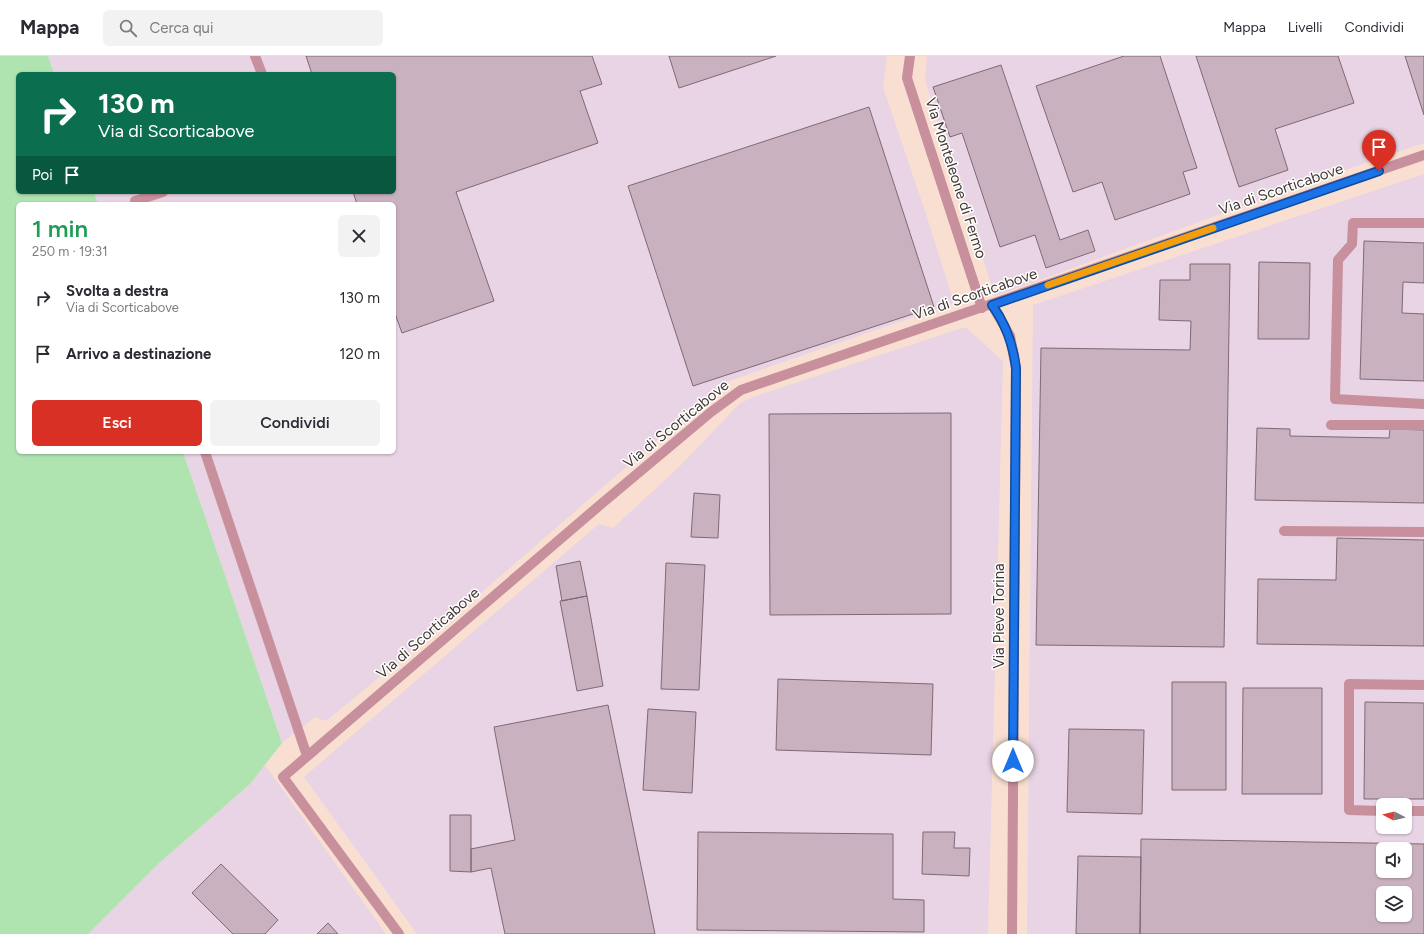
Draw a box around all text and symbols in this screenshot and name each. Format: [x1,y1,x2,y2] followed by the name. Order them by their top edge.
[103,10,383,46] search box
[20,16,79,39] text: Mappa
[117,17,139,39] icon: search
[149,19,213,37] text: Cerca qui
[1223,19,1266,36] text: Mappa
[1288,19,1323,36] text: Livelli
[1345,19,1404,36] text: Condividi
[98,86,175,120] text: 130 m
[32,88,84,140] icon: right
[921,95,991,261] street label: Via Monteleone di Fermo
[98,120,254,142] text: Via di Scorticabove
[1362,130,1396,171] pin
[1368,136,1390,158] icon: arrive
[1216,159,1346,219] street label: Via di Scorticabove
[61,164,83,186] icon: arrive
[32,166,53,184] text: Poi
[32,214,88,243] text: 1 min
[338,215,380,257] button: close
[32,244,108,259] text: 250 m · 19:31
[910,264,1040,324] street label: Via di Scorticabove
[66,282,169,300] text: Svolta a destra
[32,287,54,309] icon: right
[340,289,380,307] text: 130 m
[66,300,179,315] text: Via di Scorticabove
[32,343,54,365] icon: arrive
[66,345,211,363] text: Arrivo a destinazione
[339,345,380,363] text: 120 m
[620,376,732,472] street label: Via di Scorticabove
[32,400,202,446] button: Esci
[210,400,380,446] button: Condividi
[990,563,1008,669] street label: Via Pieve Torina
[373,583,483,683] street label: Via di Scorticabove
[992,740,1034,782] position arrow
[1376,798,1412,834] north arrow
[1376,798,1412,922] map controls
[1376,842,1412,878] button: sound
[1376,886,1412,922] button: layers

